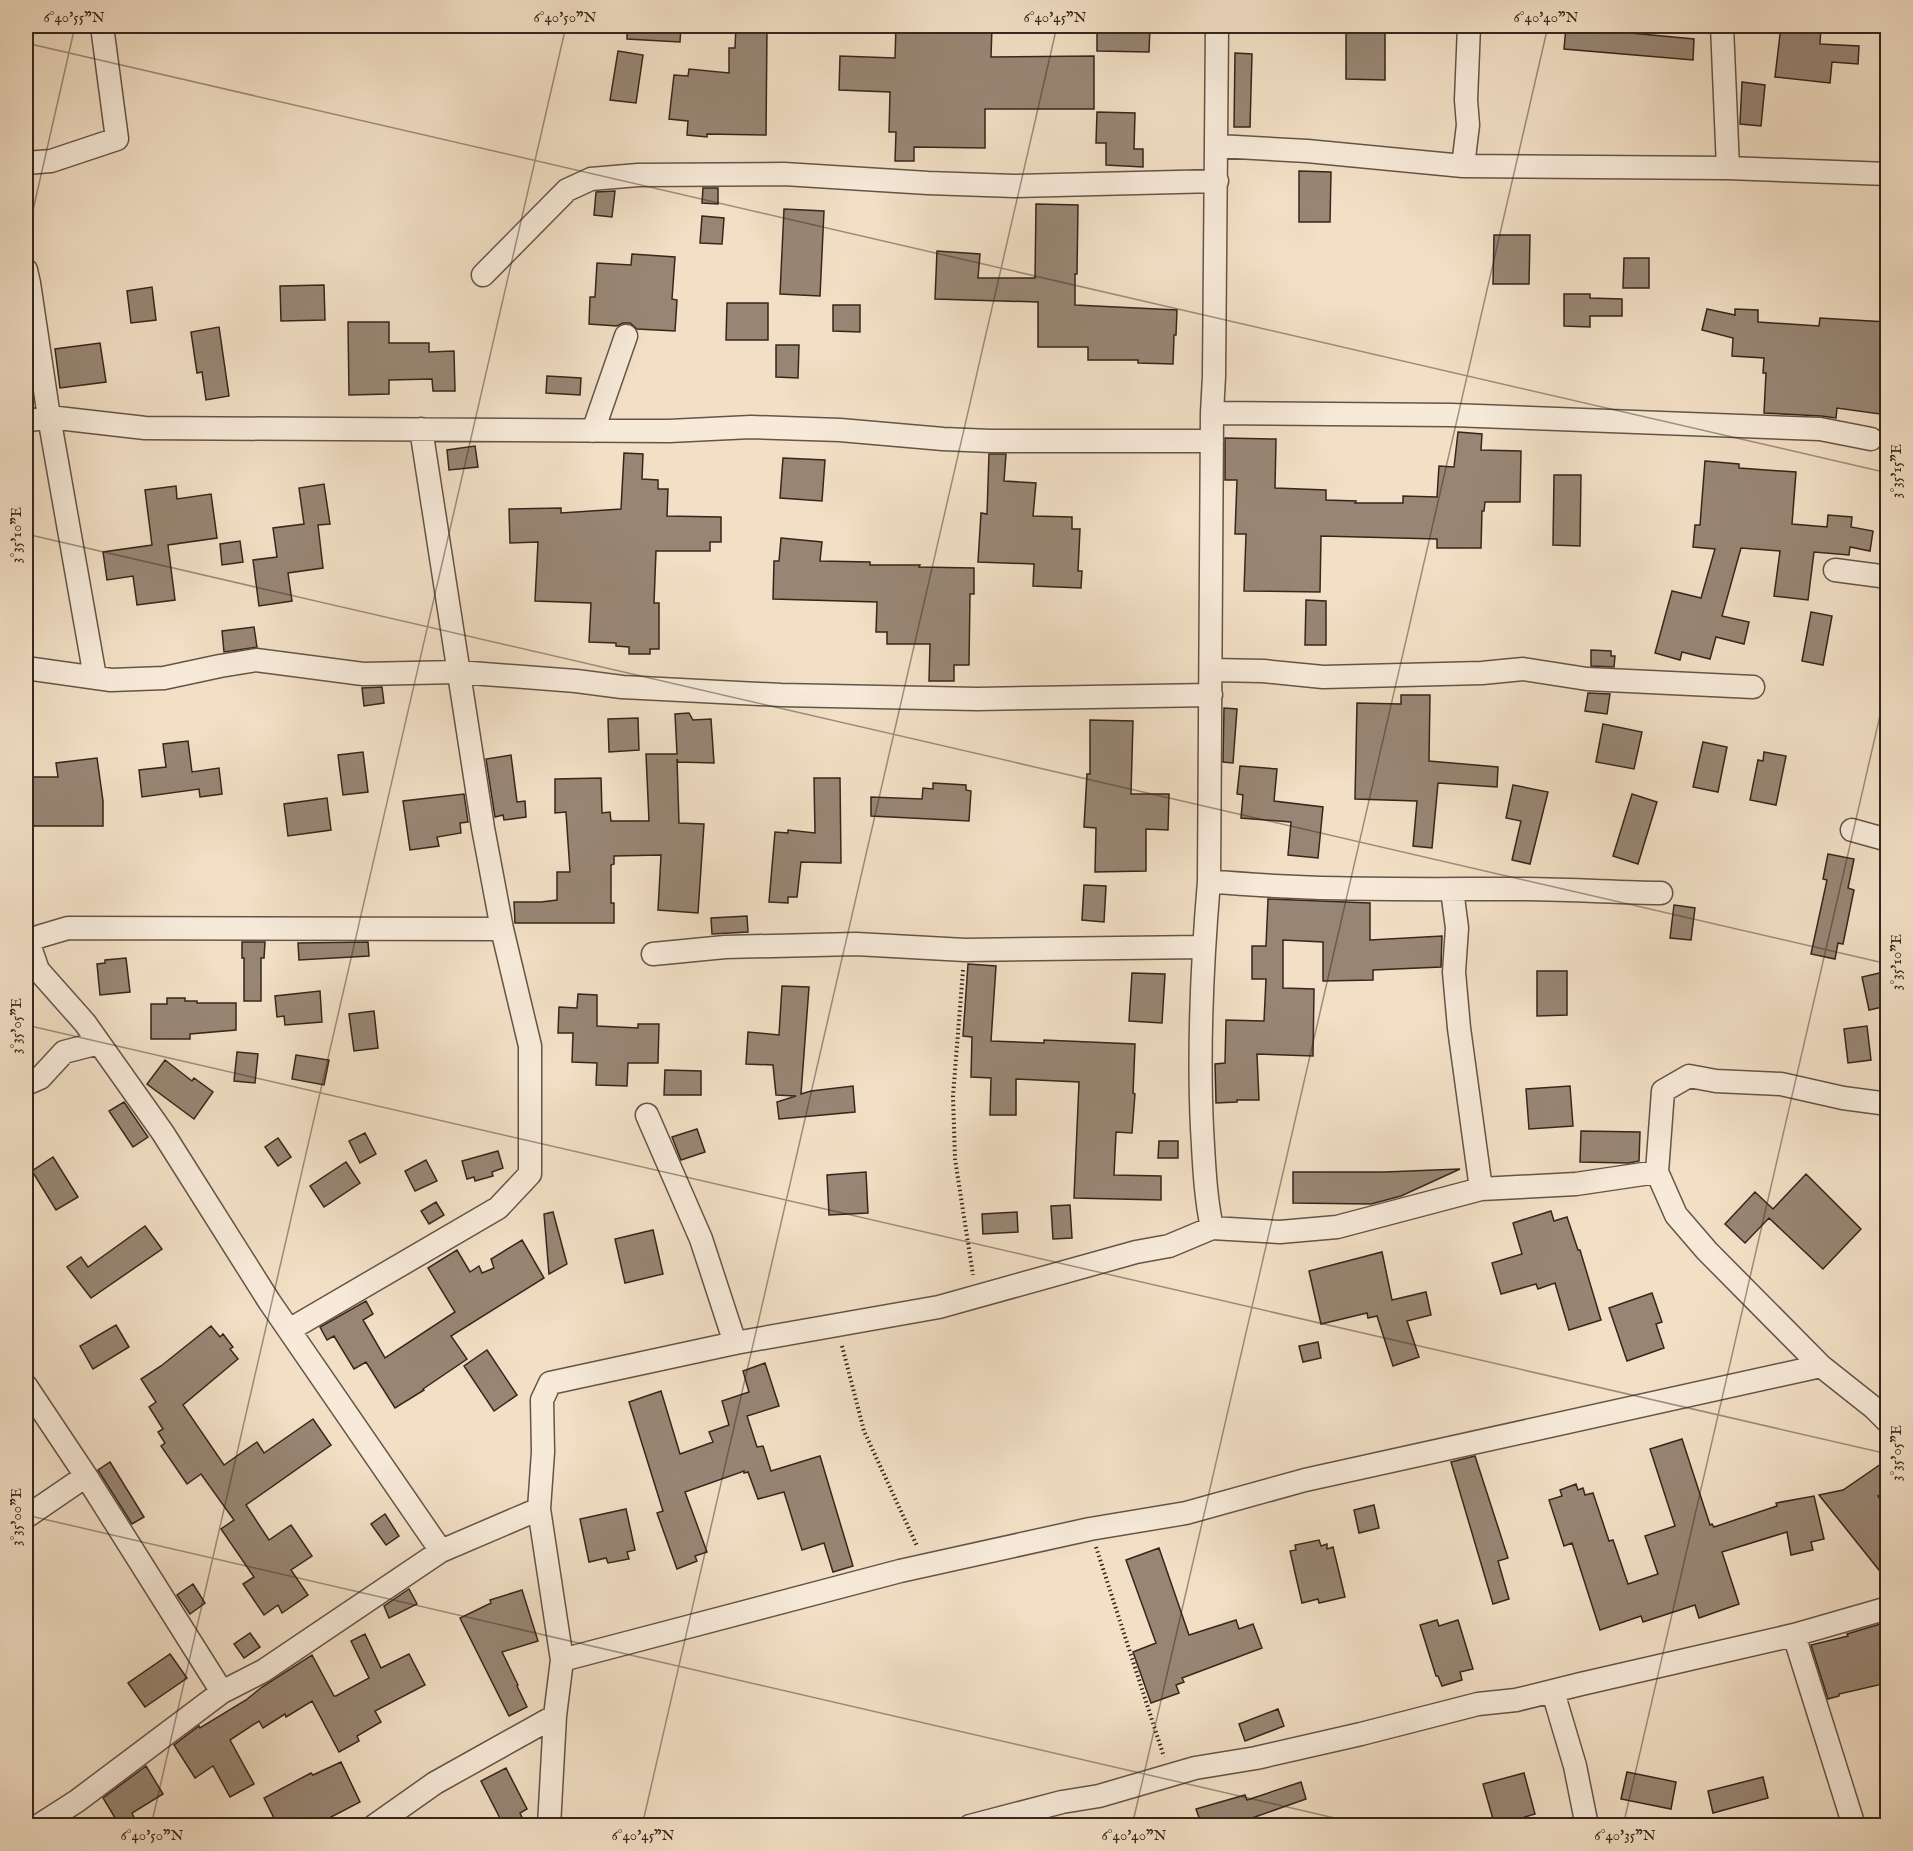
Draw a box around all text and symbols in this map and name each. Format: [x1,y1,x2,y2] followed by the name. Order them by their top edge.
[43,8,105,27] text: 6°40'55"N
[533,8,597,27] text: 6°40'50"N
[1023,8,1087,27] text: 6°40'45"N
[1513,8,1579,27] text: 6°40'40"N
[1887,444,1906,498] text: 3°35'15"E
[7,507,26,563] text: 3°35'10"E
[1887,934,1906,990] text: 3°35'10"E
[7,998,26,1054] text: 3°35'05"E
[1887,1425,1906,1481] text: 3°35'05"E
[7,1488,26,1546] text: 3°35'00"E
[120,1826,184,1845] text: 6°40'50"N
[611,1826,675,1845] text: 6°40'45"N
[1101,1826,1167,1845] text: 6°40'40"N
[1594,1826,1656,1845] text: 6°40'35"N

